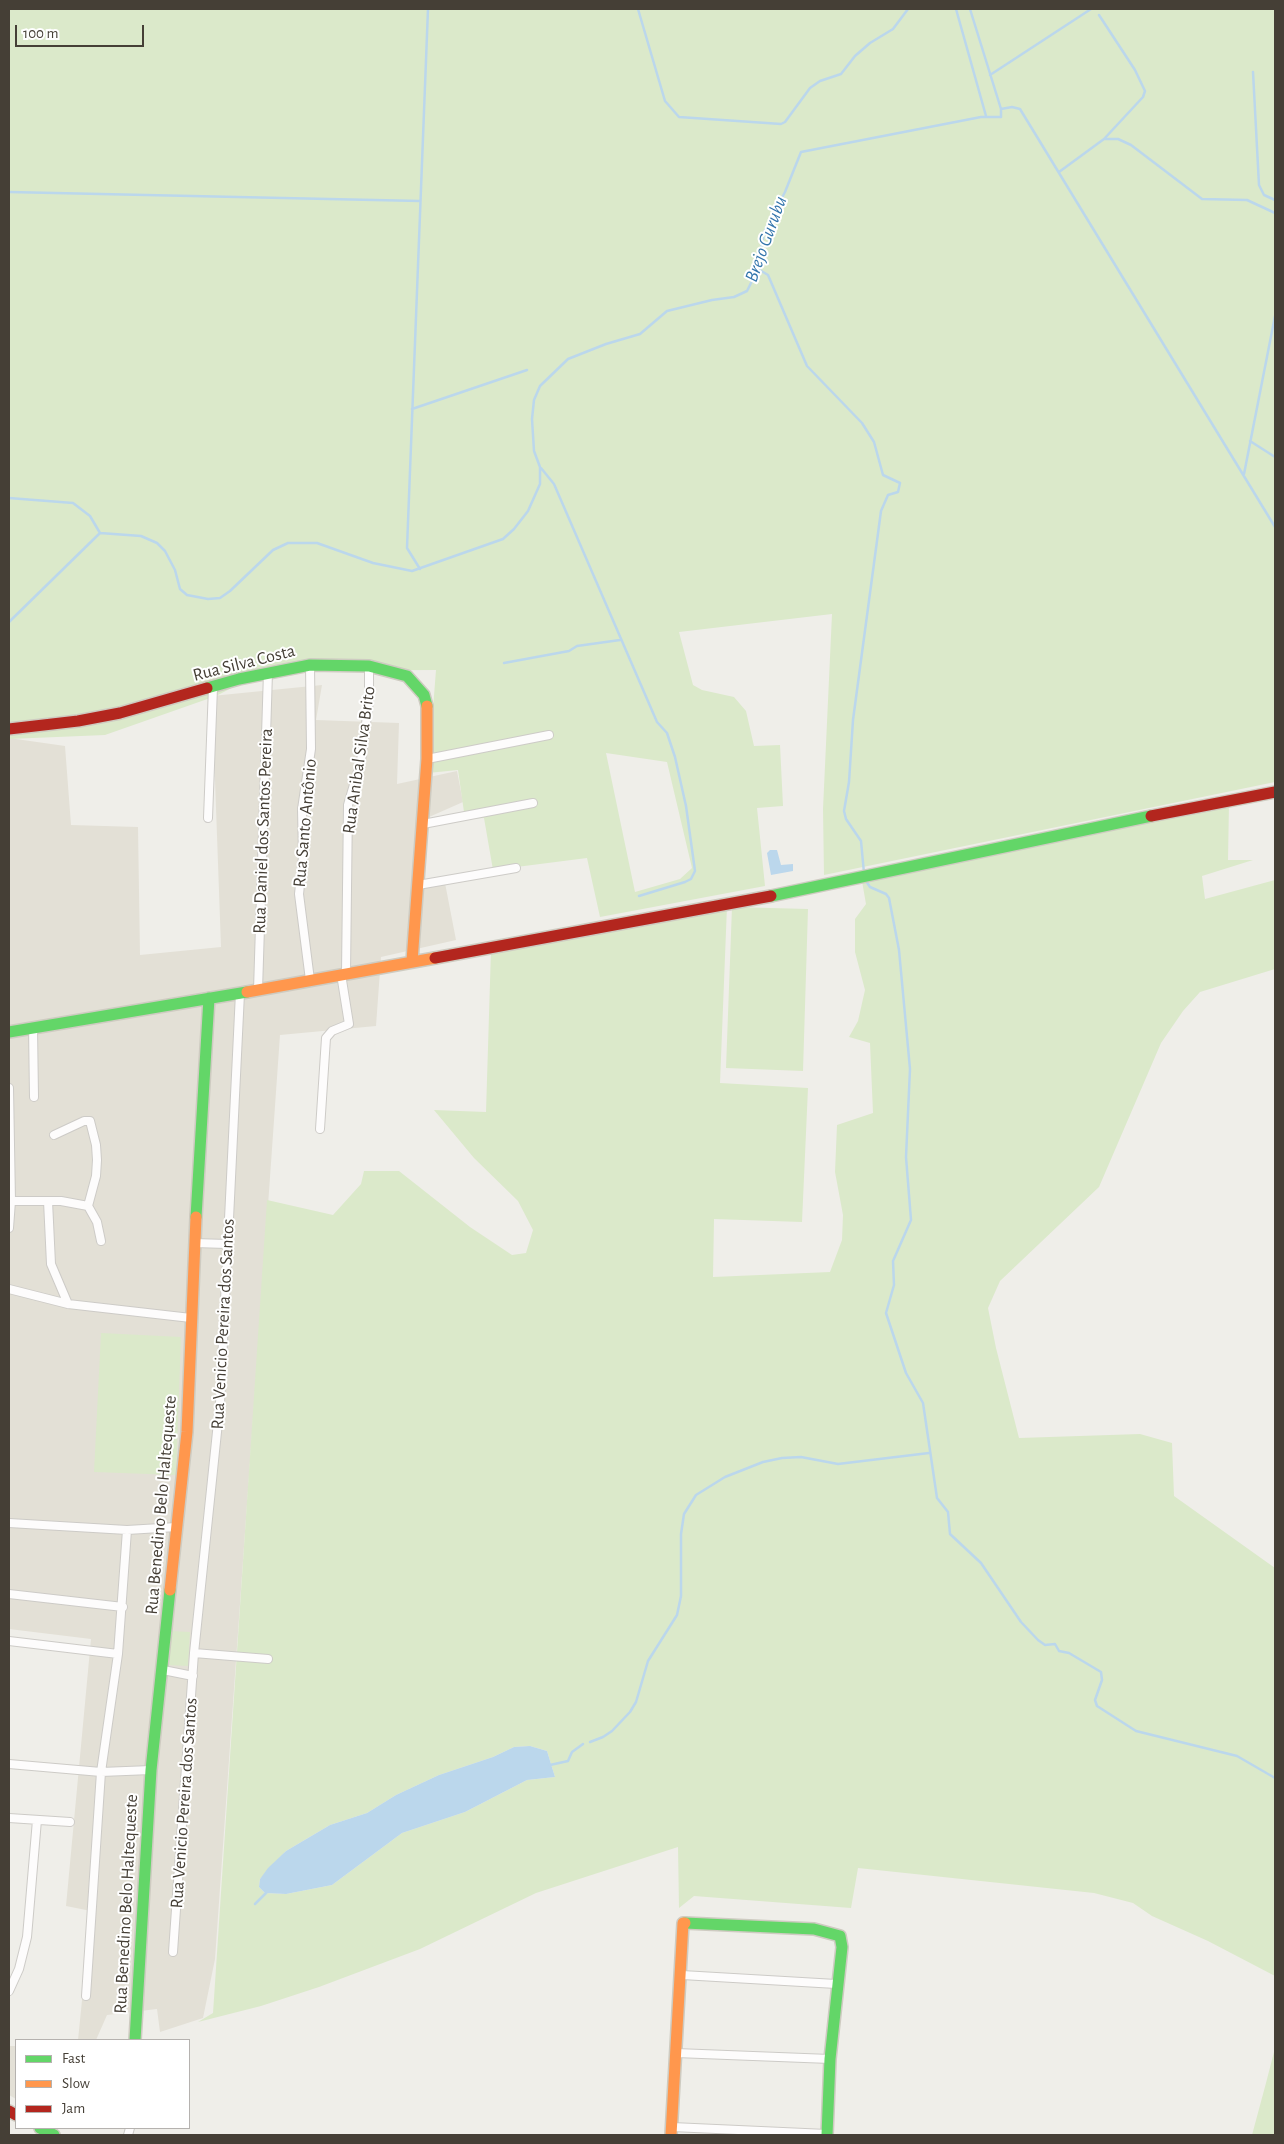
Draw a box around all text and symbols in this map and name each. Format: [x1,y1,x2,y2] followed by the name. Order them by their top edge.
[18,15,146,47] scale bar
[23,26,58,41] text: 100 m
[740,193,792,285] water label: Brejo Gurubu
[191,640,297,686] street label: Rua Silva Costa
[338,685,380,835] street label: Rua Anibal Silva Brito
[249,728,277,934] street label: Rua Daniel dos Santos Pereira
[289,758,321,888] street label: Rua Santo Antônio
[207,1218,239,1430] street label: Rua Venicio Pereira dos Santos
[141,1395,181,1615] street label: Rua Benedino Belo Haltequeste
[166,1697,202,1909] street label: Rua Venicio Pereira dos Santos
[109,1794,143,2014] street label: Rua Benedino Belo Haltequeste
[15,2039,190,2129] legend
[62,2051,85,2066] text: Fast
[62,2076,90,2091] text: Slow
[62,2101,85,2116] text: Jam

